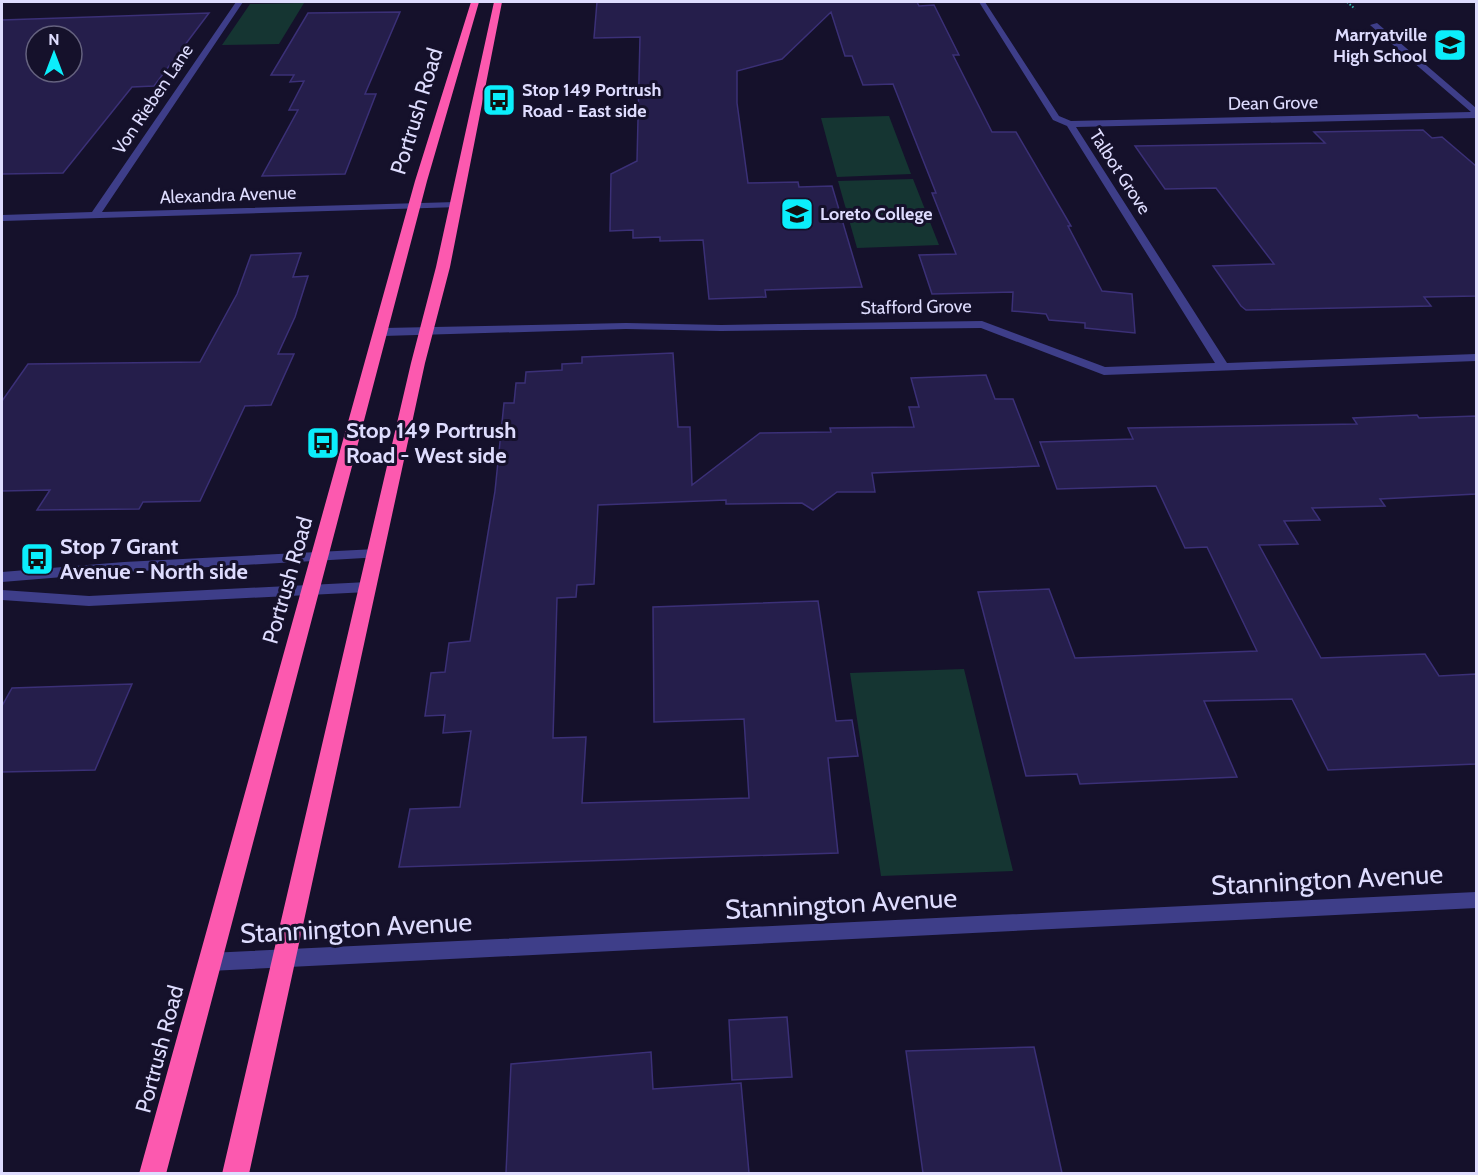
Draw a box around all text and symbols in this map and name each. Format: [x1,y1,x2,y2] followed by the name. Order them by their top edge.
[24,24,84,84] north arrow
[1333,24,1427,67] place label: Marryatville High School
[1432,27,1468,63] school or university icon: Marryatville High School
[48,30,60,49] text: N
[108,40,198,158] street label: Von Rieben Lane
[384,45,449,178] street label: Portrush Road
[522,79,661,122] place label: Stop 149 Portrush Road - East side
[481,82,517,118] bus stop icon: Stop 149 Portrush Road - East side
[1228,91,1318,115] street label: Dean Grove
[1085,126,1155,218] street label: Talbot Grove
[159,182,297,208] street label: Alexandra Avenue
[779,196,815,232] school or university icon: Loreto College
[820,203,933,225] place label: Loreto College
[860,295,972,319] street label: Stafford Grove
[346,417,516,469] place label: Stop 149 Portrush Road - West side
[305,425,341,461] bus stop icon: Stop 149 Portrush Road - West side
[256,513,319,647] street label: Portrush Road
[60,533,248,585] place label: Stop 7 Grant Avenue - North side
[19,541,55,577] bus stop icon: Stop 7 Grant Avenue - North side
[1210,857,1444,902] street label: Stannington Avenue
[724,881,958,926] street label: Stannington Avenue
[239,905,473,950] street label: Stannington Avenue
[129,982,189,1116] street label: Portrush Road

